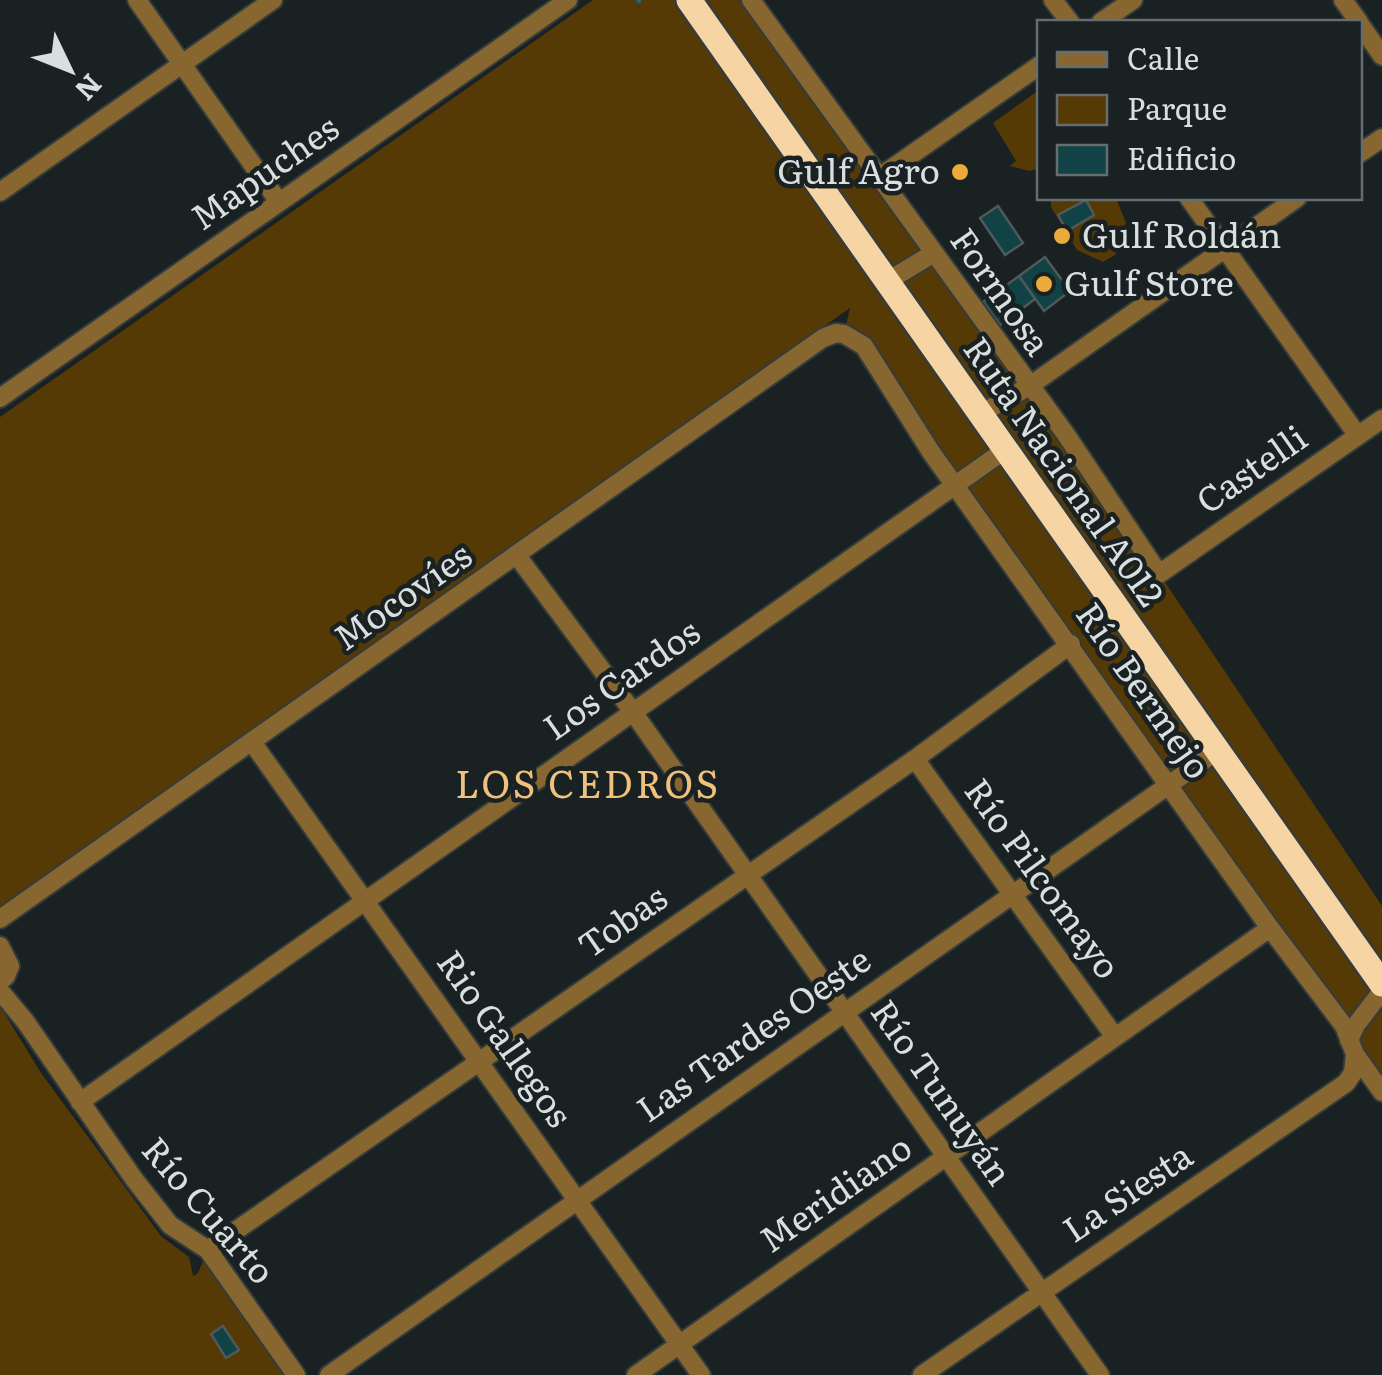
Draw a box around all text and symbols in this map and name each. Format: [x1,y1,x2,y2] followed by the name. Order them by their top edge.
[20,20,120,120] north arrow
[1037,20,1362,200] legend
[1127,35,1199,79] text: Calle
[66,65,113,111] text: N
[1127,85,1227,129] text: Parque
[179,100,348,241] street label: Mapuches
[1127,135,1236,179] text: Edificio
[777,143,940,195] place label: Gulf Agro
[949,161,971,183] marker: Gulf Agro
[1082,207,1282,259] place label: Gulf Roldán
[939,216,1065,365] street label: Formosa
[1051,225,1073,247] marker: Gulf Roldán
[1064,255,1234,307] place label: Gulf Store
[1033,273,1055,295] marker: Gulf Store
[953,325,1178,616] street label: Ruta Nacional A012
[1184,410,1316,525] street label: Castelli
[322,528,481,661] street label: Mocovíes
[1065,590,1226,788] street label: Río Bermejo
[531,604,709,751] street label: Los Cardos
[455,753,721,810] district label: LOS CEDROS
[954,766,1135,988] street label: Río Pilcomayo
[566,870,677,969] street label: Tobas
[625,932,880,1133] street label: Las Tardes Oeste
[426,938,587,1136] street label: Rio Gallegos
[860,988,1027,1195] street label: Río Tunuyán
[747,1120,921,1263] street label: Meridiano
[132,1124,289,1294] street label: Río Cuarto
[1051,1128,1202,1253] street label: La Siesta

